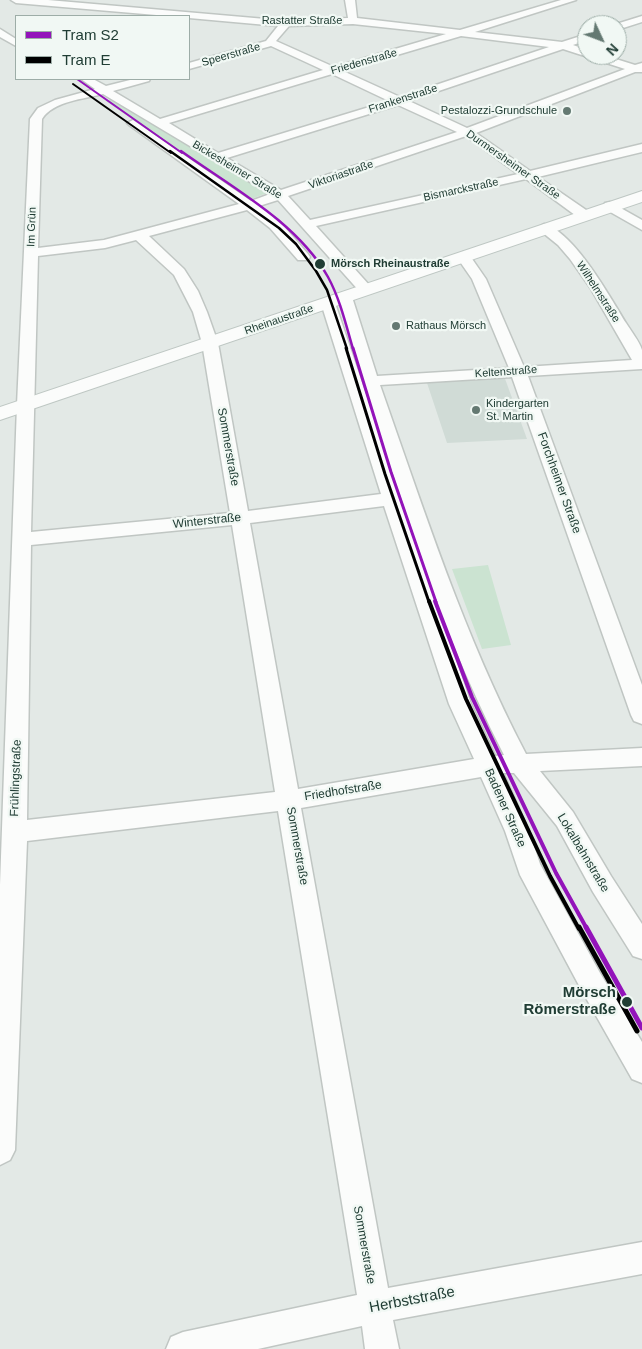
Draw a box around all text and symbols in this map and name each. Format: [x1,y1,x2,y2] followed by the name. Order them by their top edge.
[262,14,342,28] street label: Rastatter Straße
[15,15,190,80] legend
[577,15,627,65] north arrow
[62,26,119,43] text: Tram S2
[200,40,262,70] street label: Speerstraße
[603,40,622,59] text: N
[329,46,399,78] street label: Friedenstraße
[62,51,111,68] text: Tram E
[367,82,439,116] street label: Frankenstraße
[441,104,557,118] place label: Pestalozzi-Grundschule
[561,105,573,117] marker: Pestalozzi-Grundschule
[463,128,563,202] street label: Durmersheimer Straße
[190,138,284,202] street label: Bickesheimer Straße
[307,158,375,192] street label: Viktoriastraße
[422,176,500,204] street label: Bismarckstraße
[25,207,39,247] street label: Im Grün
[313,257,327,271] marker: Mörsch Rheinaustraße
[331,257,450,271] place label: Mörsch Rheinaustraße
[573,259,623,325] street label: Wilhelmstraße
[243,302,315,338] street label: Rheinaustraße
[406,319,486,333] place label: Rathaus Mörsch
[390,320,402,332] marker: Rathaus Mörsch
[474,363,538,381] street label: Keltenstraße
[486,397,549,423] place label: Kindergarten St. Martin
[470,404,482,416] marker: Kindergarten St. Martin
[214,407,242,487] street label: Sommerstraße
[534,430,584,536] street label: Forchheimer Straße
[172,510,242,532] street label: Winterstraße
[7,739,25,817] street label: Frühlingstraße
[481,766,529,850] street label: Badener Straße
[303,778,383,804] street label: Friedhofstraße
[283,806,311,886] street label: Sommerstraße
[554,811,612,895] street label: Lokalbahnstraße
[523,984,616,1019] place label: Mörsch Römerstraße
[620,995,634,1009] marker: Mörsch Römerstraße
[350,1205,378,1285] street label: Sommerstraße
[368,1283,456,1317] street label: Herbststraße

